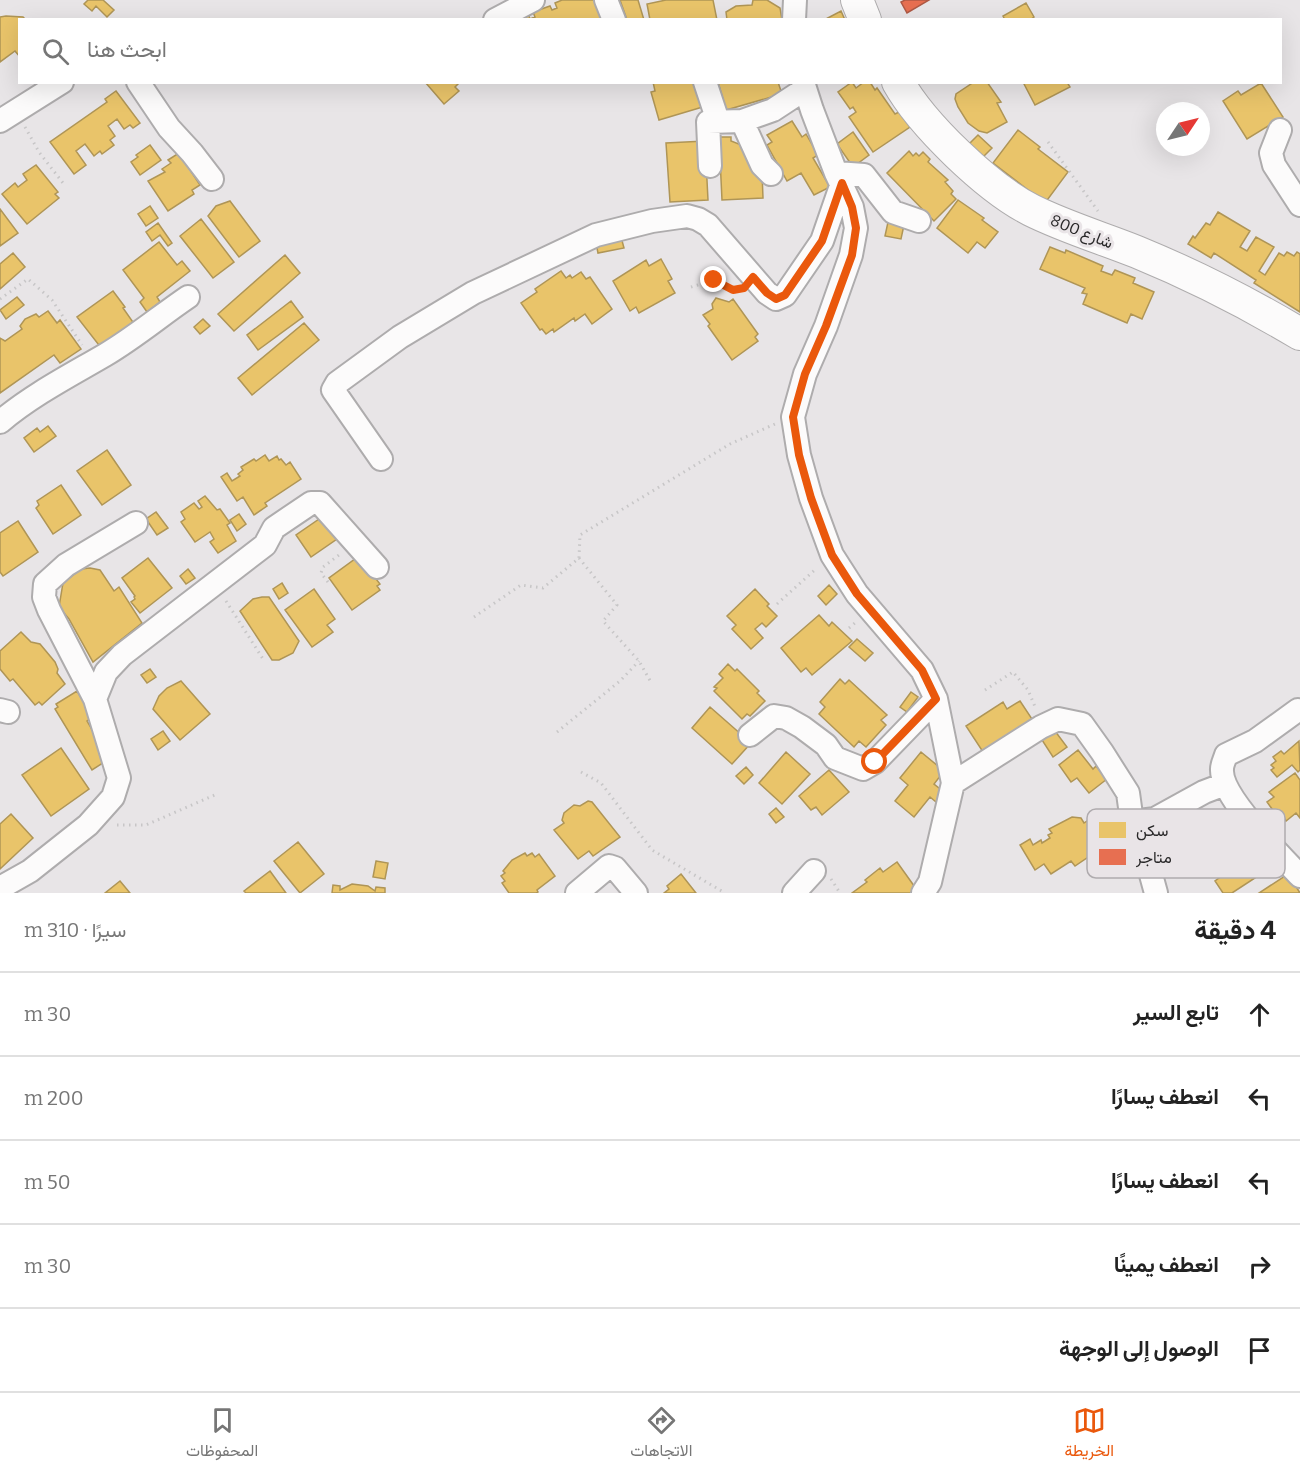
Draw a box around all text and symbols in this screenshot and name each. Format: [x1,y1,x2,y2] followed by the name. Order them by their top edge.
[18,18,1282,84] search box
[39,35,72,68] icon: search
[87,36,167,63] text: ابحث هنا
[1156,102,1210,156] north arrow
[1047,210,1116,254] street label: شارع 800
[700,266,726,292] route end
[861,748,887,774] route start
[1087,809,1285,878] legend
[1136,821,1168,841] text: سكن
[1135,848,1172,868] text: متاجر
[1194,915,1276,946] text: 4 دقيقة
[24,918,126,942] text: سيرًا · 310 m
[1243,998,1276,1031] icon: ahead
[1133,999,1219,1026] text: تابع السير
[24,1002,71,1026] text: 30 m
[1243,1082,1276,1115] icon: left
[1111,1083,1219,1110] text: انعطف يسارًا
[24,1086,84,1110] text: 200 m
[1243,1166,1276,1199] icon: left
[1111,1167,1219,1194] text: انعطف يسارًا
[24,1170,71,1194] text: 50 m
[1243,1250,1276,1283] icon: right
[1114,1251,1219,1278] text: انعطف يمينًا
[24,1254,71,1278] text: 30 m
[1243,1334,1276,1367] icon: arrive
[1059,1335,1219,1362] text: الوصول إلى الوجهة
[186,1404,258,1465] tab: المحفوظات
[630,1404,692,1465] tab: الاتجاهات
[1064,1404,1114,1465] tab: الخريطة

